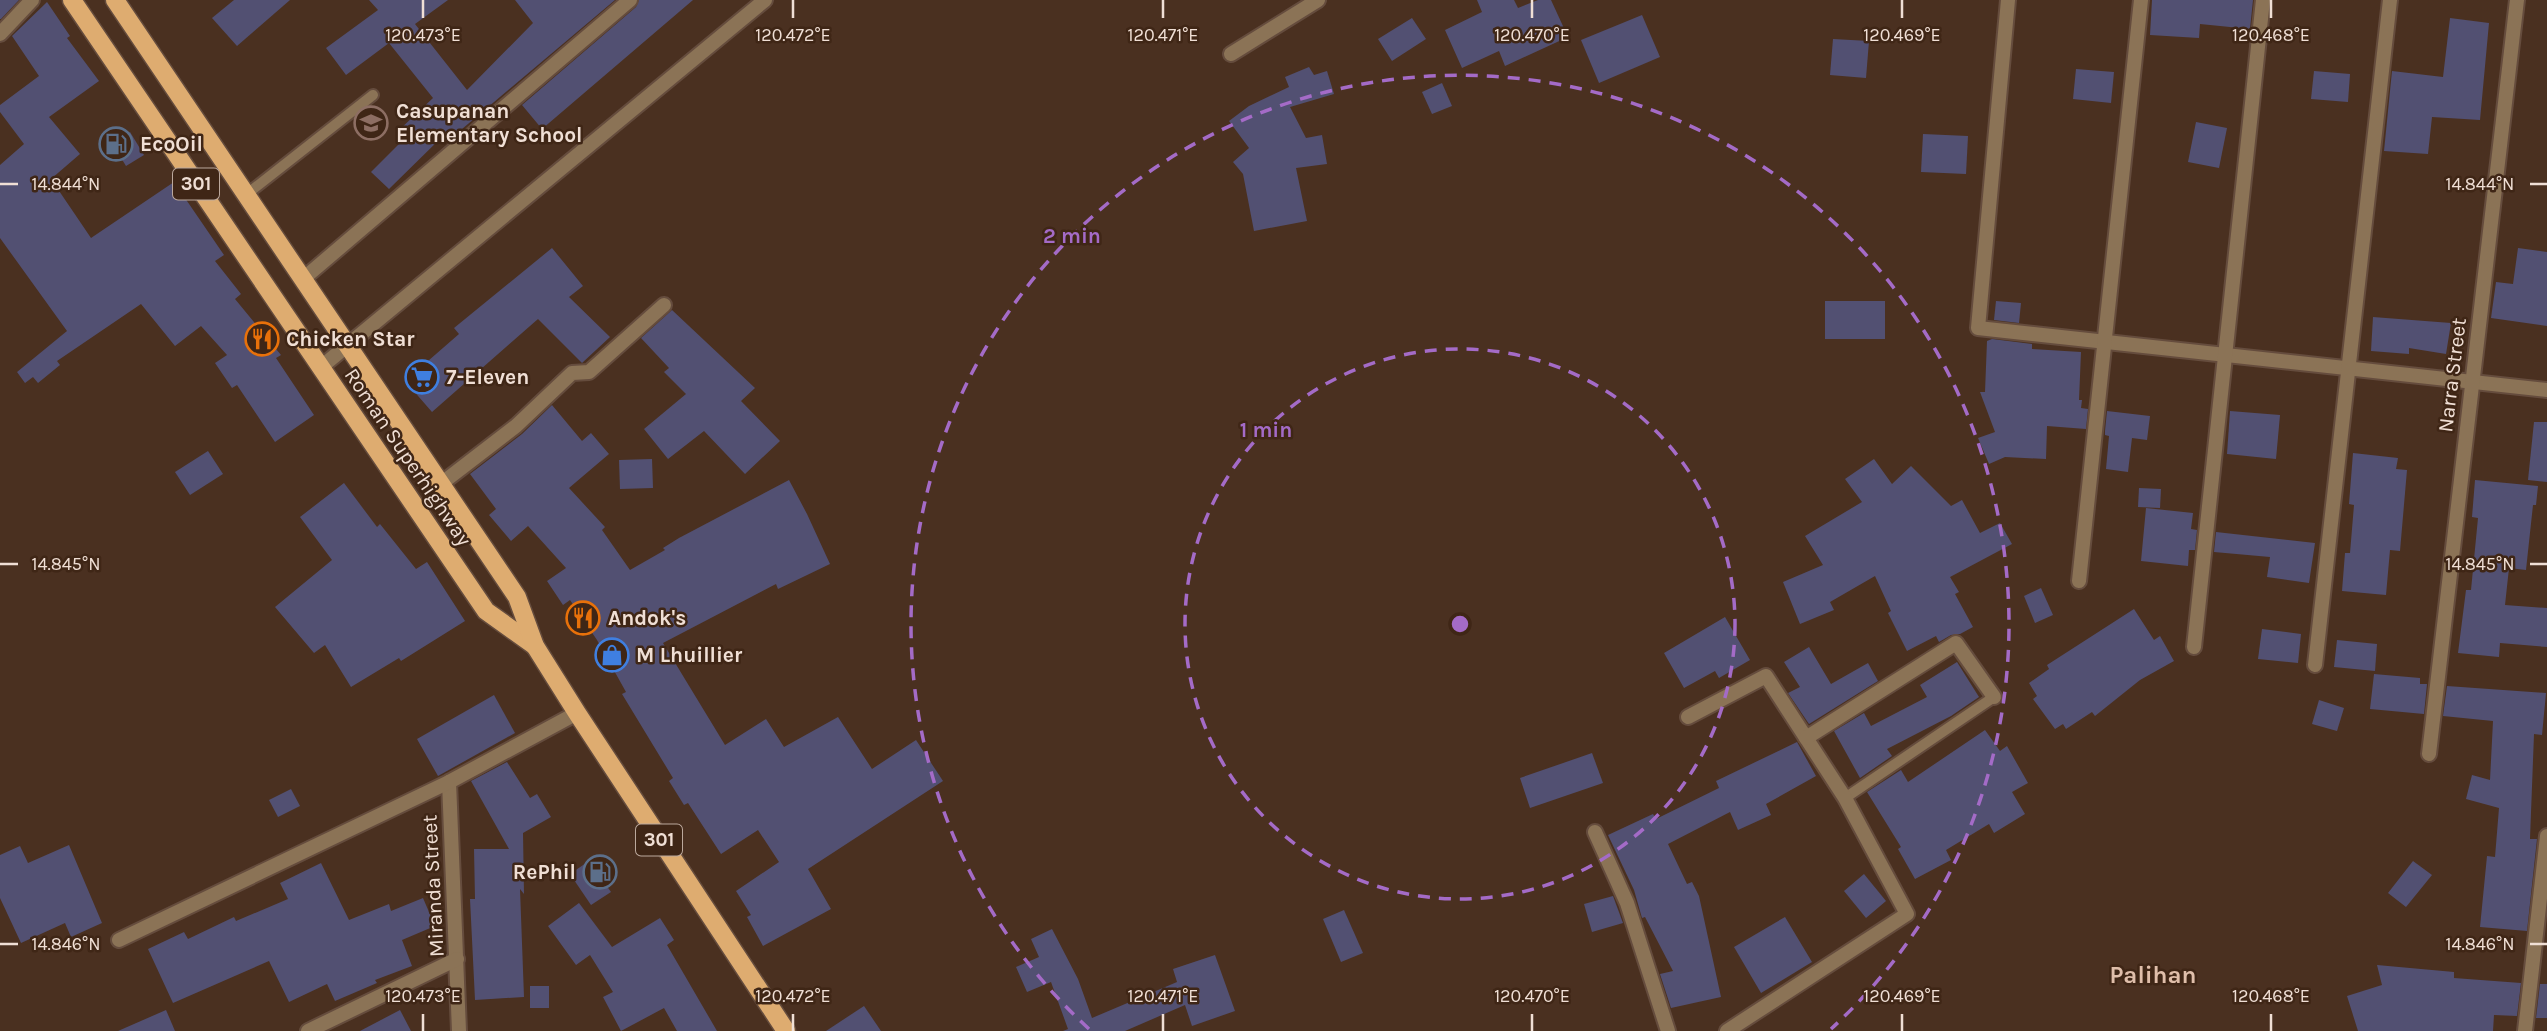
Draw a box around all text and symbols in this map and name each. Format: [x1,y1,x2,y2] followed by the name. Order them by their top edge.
[385,24,461,46] text: 120.473°E
[755,24,831,46] text: 120.472°E
[1128,24,1198,46] text: 120.471°E
[1494,24,1570,46] text: 120.470°E
[1863,24,1941,46] text: 120.469°E
[2232,24,2310,46] text: 120.468°E
[396,99,582,147] place label: Casupanan Elementary School
[352,104,390,142] school or university icon: Casupanan Elementary School
[97,125,135,163] fuel station icon: EcoOil
[140,132,203,156] place label: EcoOil
[173,168,219,200] road number: 301
[32,173,100,195] text: 14.844°N
[2446,173,2514,195] text: 14.844°N
[1043,224,1101,248] text: 2 min
[2433,316,2471,434] street label: Narra Street
[243,320,281,358] restaurant icon: Chicken Star
[286,327,415,351] place label: Chicken Star
[403,358,441,396] supermarket icon: 7-Eleven
[340,364,477,551] street label: Roman Superhighway
[446,365,529,389] place label: 7-Eleven
[1240,418,1292,442] text: 1 min
[32,553,100,575] text: 14.845°N
[2446,553,2514,575] text: 14.845°N
[564,599,602,637] restaurant icon: Andok's
[608,606,686,630] place label: Andok's
[1448,612,1472,636] centre of rings
[593,636,631,674] shop icon: M Lhuillier
[636,643,743,667] place label: M Lhuillier
[417,814,449,958] street label: Miranda Street
[636,824,682,856] road number: 301
[581,853,619,891] fuel station icon: RePhil
[513,860,576,884] place label: RePhil
[31,933,101,955] text: 14.846°N
[2445,933,2515,955] text: 14.846°N
[2109,961,2197,989] district label: Palihan
[385,985,461,1007] text: 120.473°E
[755,985,831,1007] text: 120.472°E
[1128,985,1198,1007] text: 120.471°E
[1494,985,1570,1007] text: 120.470°E
[1863,985,1941,1007] text: 120.469°E
[2232,985,2310,1007] text: 120.468°E

